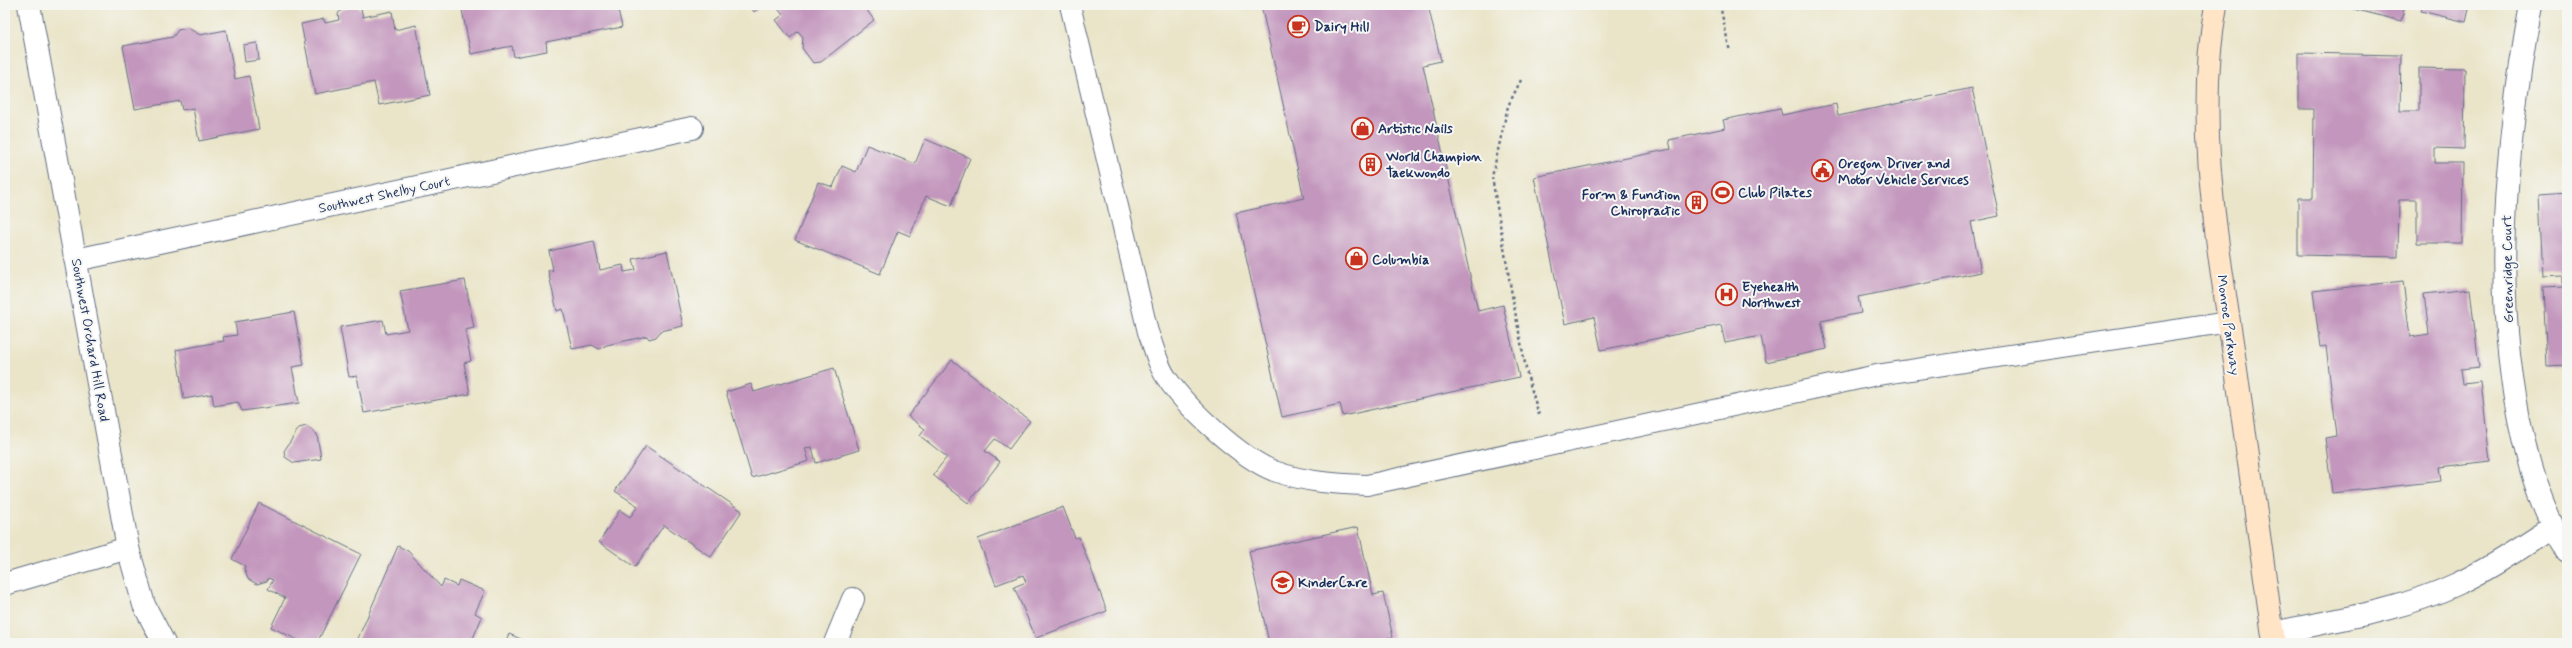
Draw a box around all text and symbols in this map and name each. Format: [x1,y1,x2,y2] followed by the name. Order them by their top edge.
[1285,13,1311,39] cafe icon: Dairy Hill
[1314,18,1369,36] place label: Dairy Hill
[1350,115,1376,141] shop icon: Artistic Nails
[1378,120,1454,138] place label: Artistic Nails
[1385,148,1483,182] place label: World Champion Taekwondo
[1358,151,1384,177] building icon: World Champion Taekwondo
[1838,155,1969,189] place label: Oregon Driver and Motor Vehicle Services
[1809,158,1835,184] public building icon: Oregon Driver and Motor Vehicle Services
[317,172,452,218] street label: Southwest Shelby Court
[1710,179,1736,205] sports icon: Club Pilates
[1738,184,1813,202] place label: Club Pilates
[1582,186,1680,220] place label: Form & Function Chiropractic
[1683,189,1709,215] building icon: Form & Function Chiropractic
[2498,214,2519,323] street label: Greenridge Court
[1344,246,1370,272] shop icon: Columbia
[1372,251,1429,269] place label: Columbia
[67,257,113,423] street label: Southwest Orchard Hill Road
[2212,274,2244,376] street label: Monroe Parkway
[1742,278,1801,312] place label: Eyehealth Northwest
[1713,281,1739,307] hospital icon: Eyehealth Northwest
[1269,569,1295,595] school or university icon: KinderCare
[1298,574,1368,592] place label: KinderCare

